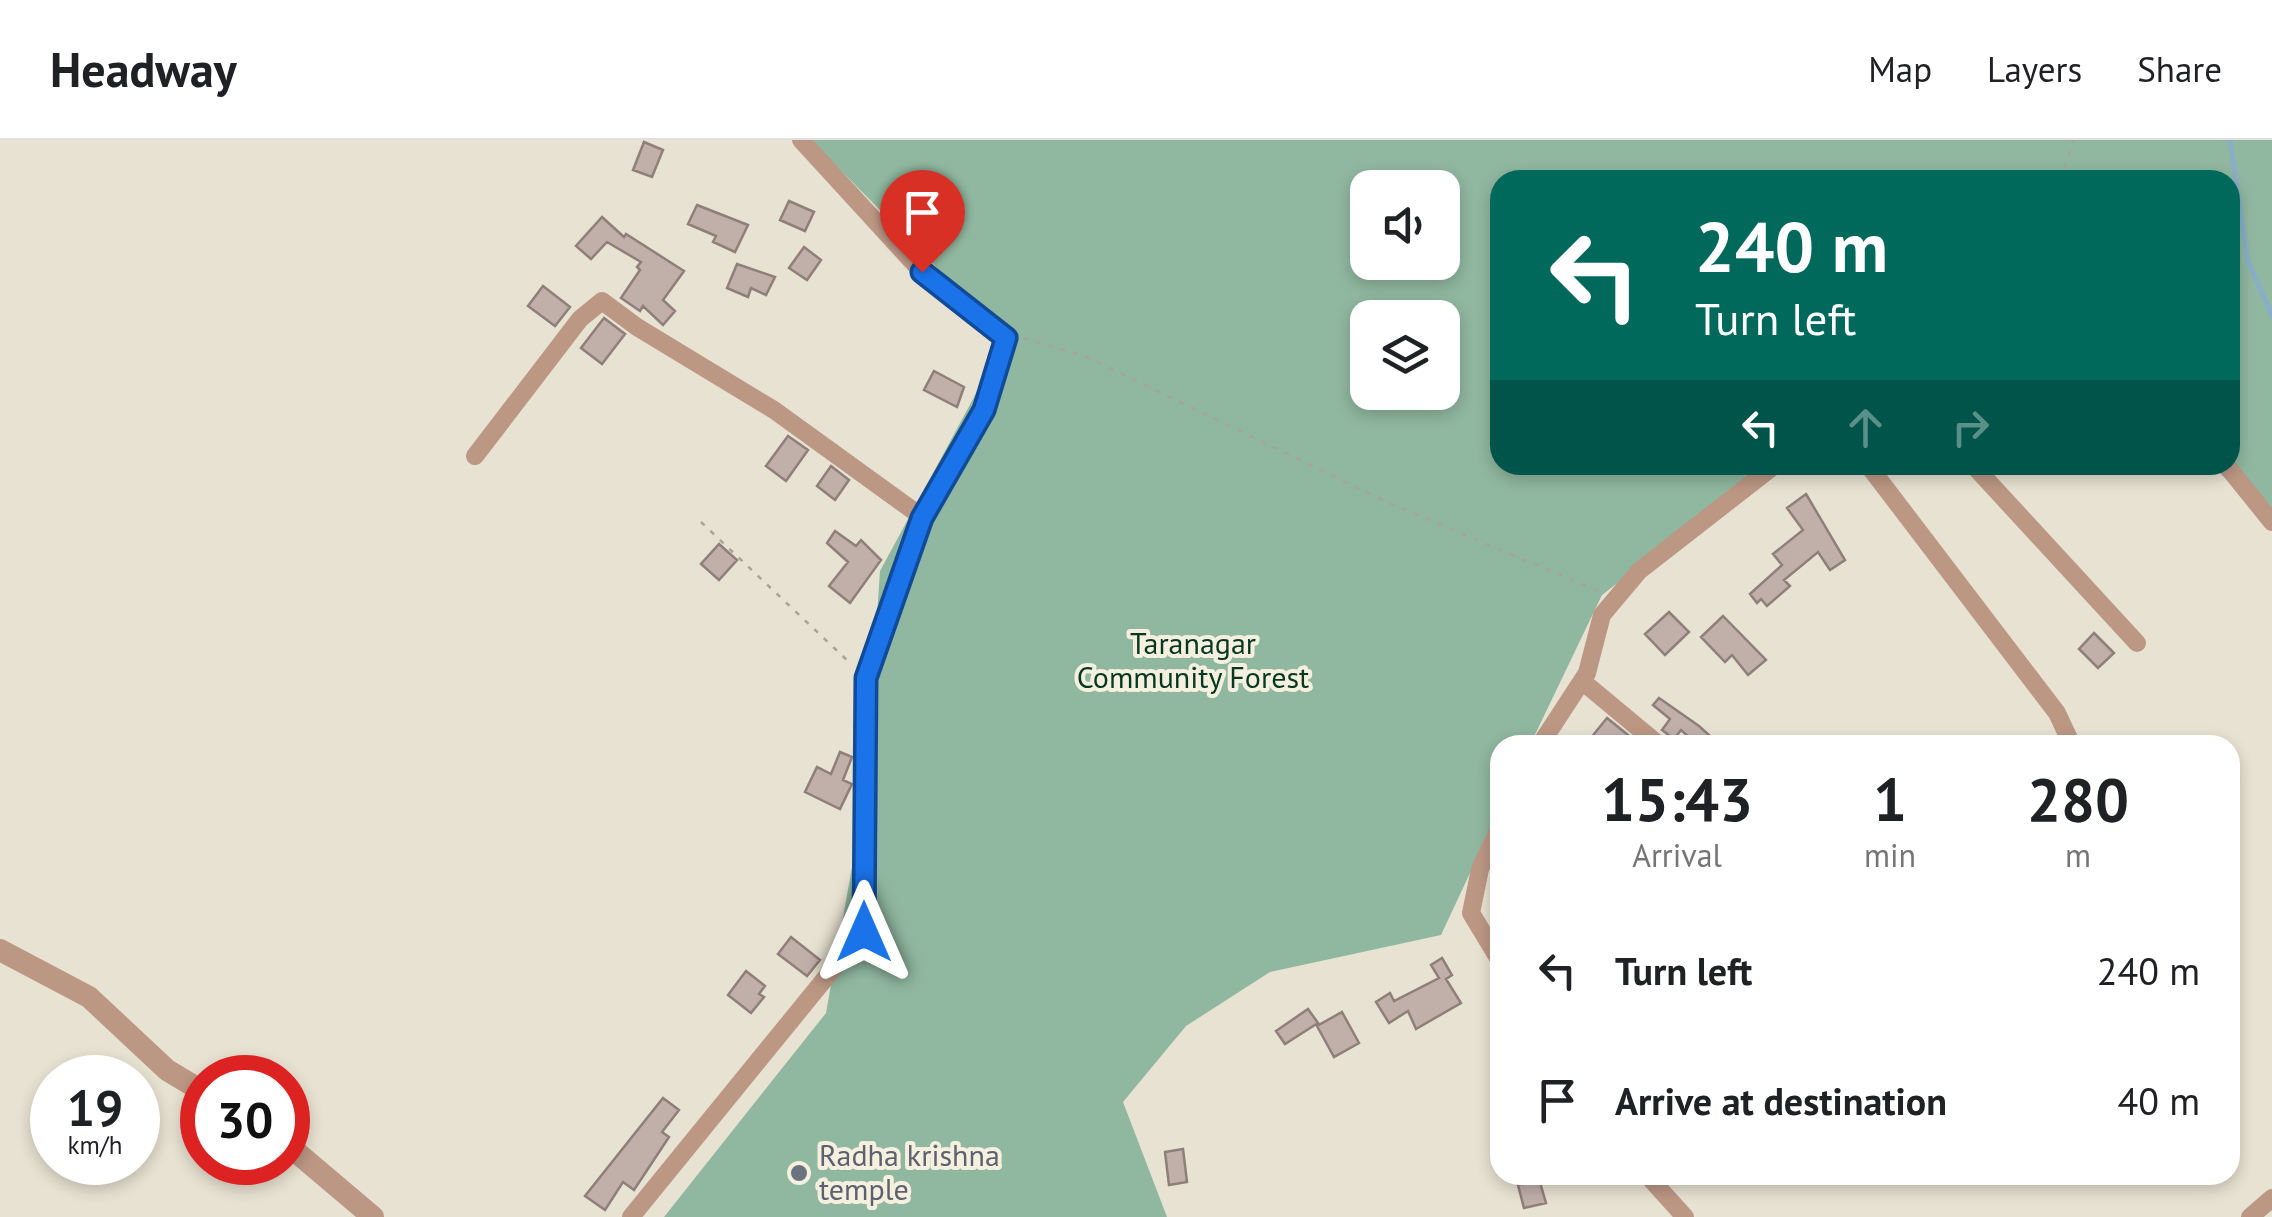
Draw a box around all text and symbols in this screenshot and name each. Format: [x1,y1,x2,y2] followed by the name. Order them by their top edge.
[50,38,237,100] text: Headway
[1868,46,1932,92] text: Map
[1987,46,2082,92] text: Layers
[2137,46,2222,92] text: Share
[880,170,965,273] pin
[1350,170,1460,410] map controls
[1350,170,1460,280] button: sound
[895,185,950,240] icon: arrive
[1695,201,1888,291] text: 240 m
[1530,210,1660,340] icon: left
[1695,289,1856,347] text: Turn left
[1350,300,1460,410] button: layers
[1733,400,1788,455] icon: left
[1838,400,1893,455] icon: ahead
[1943,400,1998,455] icon: right
[1077,623,1309,696] park label: Taranagar Community Forest
[1601,760,1753,838] text: 15:43
[1873,760,1907,838] text: 1
[2027,760,2129,838] text: 280
[1632,834,1722,876] text: Arrival
[1864,834,1916,876] text: min
[2065,834,2091,876] text: m
[812,880,916,984] position arrow
[1530,943,1585,998] icon: left
[1615,946,1752,995] text: Turn left
[2097,946,2200,995] text: 240 m
[180,1055,310,1185] speed limit sign: 30
[1530,1073,1585,1128] icon: arrive
[67,1075,123,1140] text: 19
[1615,1076,1947,1125] text: Arrive at destination
[2118,1076,2200,1125] text: 40 m
[68,1129,122,1161] text: km/h
[819,1135,1000,1208] place label: Radha krishna temple
[788,1162,810,1184] marker: Radha krishna temple

